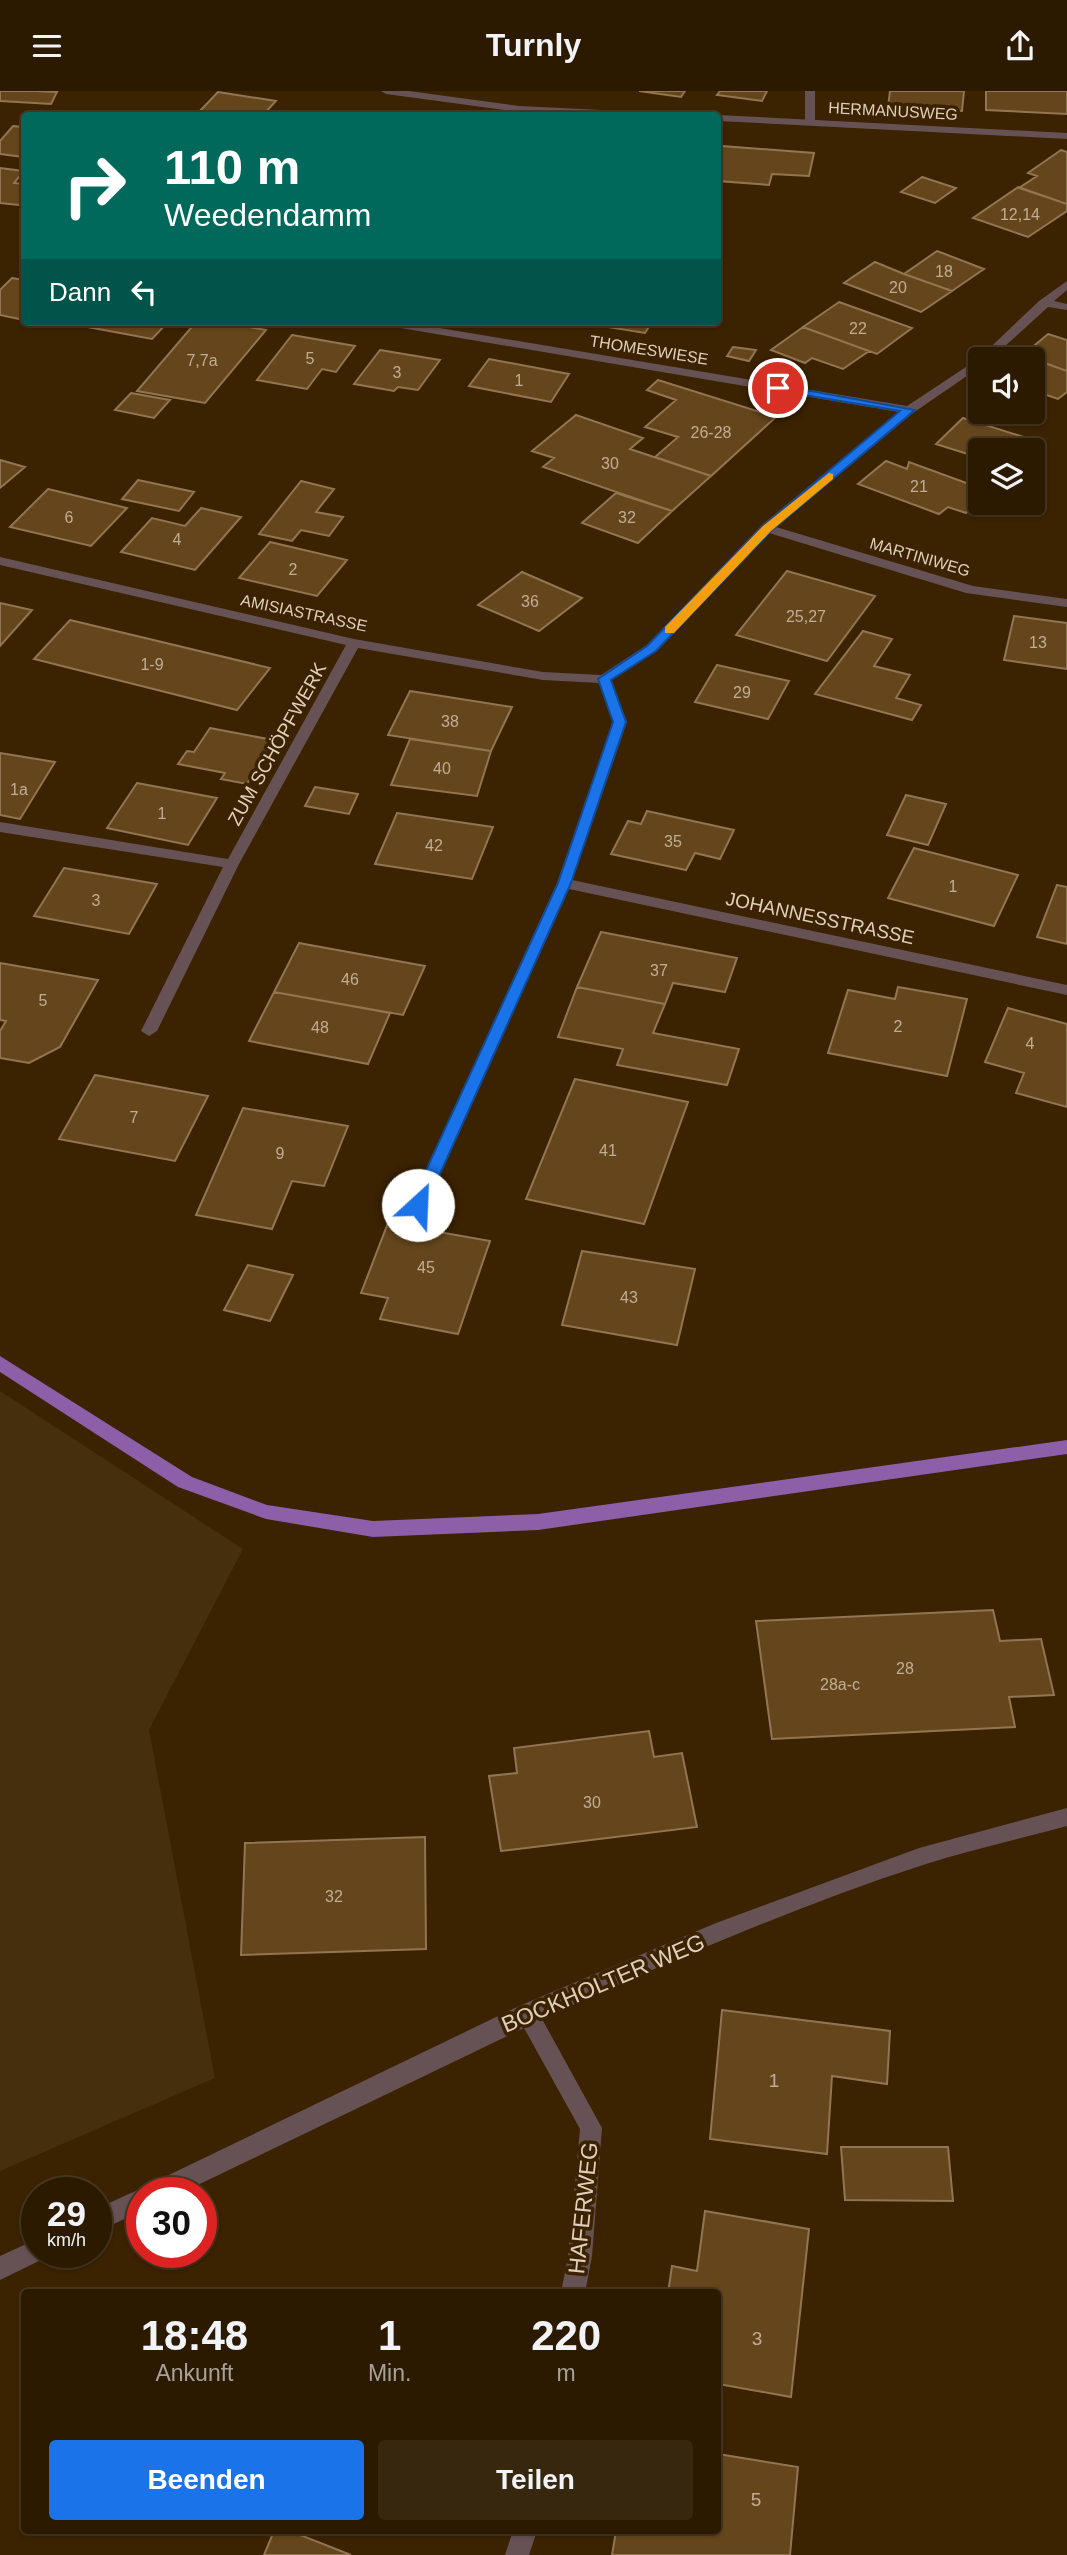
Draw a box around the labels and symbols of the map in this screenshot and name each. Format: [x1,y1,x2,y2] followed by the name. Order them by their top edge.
[828,99,958,123] street label: HERMANUSWEG
[1000,206,1040,223] house number: 12,14
[935,263,953,280] house number: 18
[889,279,907,296] house number: 20
[849,320,867,337] house number: 22
[588,332,710,368] street label: THOMESWIESE
[306,350,315,367] house number: 5
[186,352,218,369] house number: 7,7a
[748,358,808,418] pin
[393,364,402,381] house number: 3
[515,372,524,389] house number: 1
[691,424,732,441] house number: 26-28
[601,455,619,472] house number: 30
[910,478,928,495] house number: 21
[65,509,74,526] house number: 6
[618,509,636,526] house number: 32
[173,531,182,548] house number: 4
[868,535,972,579] street label: MARTINIWEG
[289,561,298,578] house number: 2
[239,591,369,635] street label: AMISIASTRASSE
[521,593,539,610] house number: 36
[786,608,826,625] house number: 25,27
[1029,634,1047,651] house number: 13
[140,656,164,673] house number: 1-9
[224,659,331,829] street label: ZUM SCHÖPFWERK
[733,684,751,701] house number: 29
[441,713,459,730] house number: 38
[433,760,451,777] house number: 40
[10,781,28,798] house number: 1a
[158,805,167,822] house number: 1
[664,833,682,850] house number: 35
[425,837,443,854] house number: 42
[949,878,958,895] house number: 1
[724,888,916,948] street label: JOHANNESSTRASSE
[92,892,101,909] house number: 3
[650,962,668,979] house number: 37
[341,971,359,988] house number: 46
[39,992,48,1009] house number: 5
[894,1018,903,1035] house number: 2
[311,1019,329,1036] house number: 48
[1026,1035,1035,1052] house number: 4
[130,1109,139,1126] house number: 7
[599,1142,617,1159] house number: 41
[276,1145,285,1162] house number: 9
[381,1168,455,1242] position arrow
[417,1259,435,1276] house number: 45
[620,1289,638,1306] house number: 43
[896,1660,914,1677] house number: 28
[820,1676,860,1693] house number: 28a-c
[583,1794,601,1811] house number: 30
[325,1888,343,1905] house number: 32
[498,1928,708,2038] street label: BOCKHOLTER WEG
[769,2070,779,2091] house number: 1
[563,2141,603,2275] street label: HAFERWEG
[126,2177,217,2268] speed limit sign: 30
[752,2328,762,2349] house number: 3
[751,2489,761,2510] house number: 5

